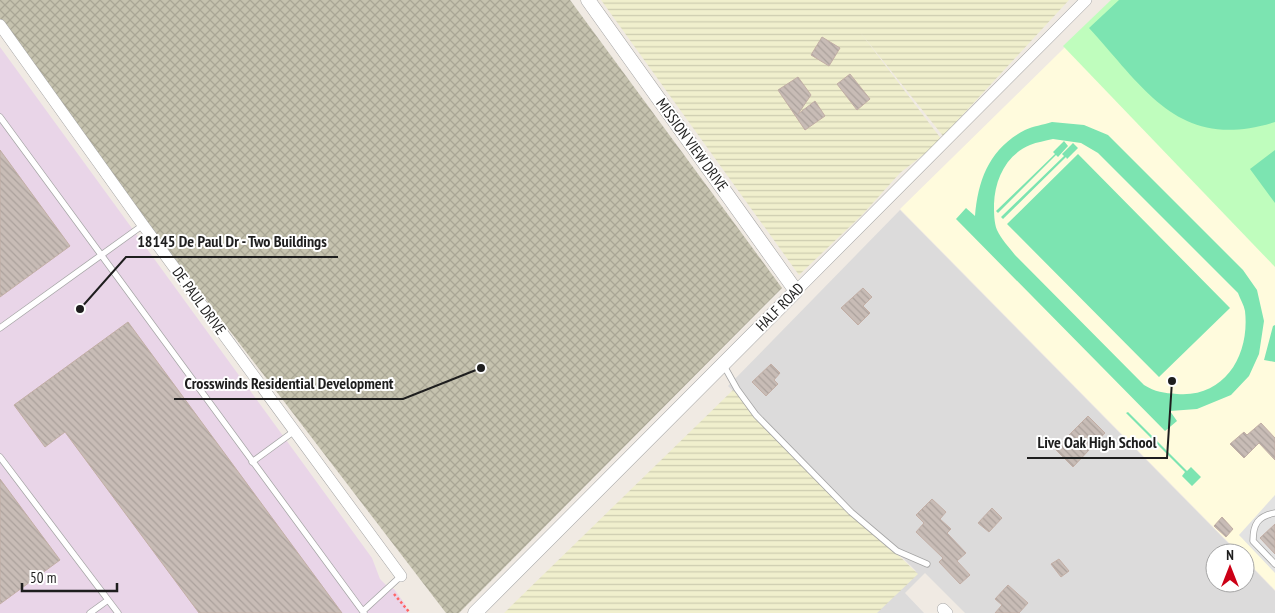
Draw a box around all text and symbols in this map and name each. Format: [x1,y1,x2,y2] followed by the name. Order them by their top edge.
[652,95,733,195] street label: MISSION VIEW DRIVE
[126,226,338,257] callout: 18145 De Paul Dr - Two Buildings
[137,231,327,251] text: 18145 De Paul Dr - Two Buildings
[168,263,230,338] street label: DE PAUL DRIVE
[752,278,808,335] street label: HALF ROAD
[174,368,403,399] callout: Crosswinds Residential Development
[185,373,394,393] text: Crosswinds Residential Development
[1027,427,1167,458] callout: Live Oak High School
[1037,432,1157,452] text: Live Oak High School
[1205,543,1255,593] north arrow
[1226,546,1234,564] text: N
[22,560,118,592] scale bar
[30,568,56,587] text: 50 m

